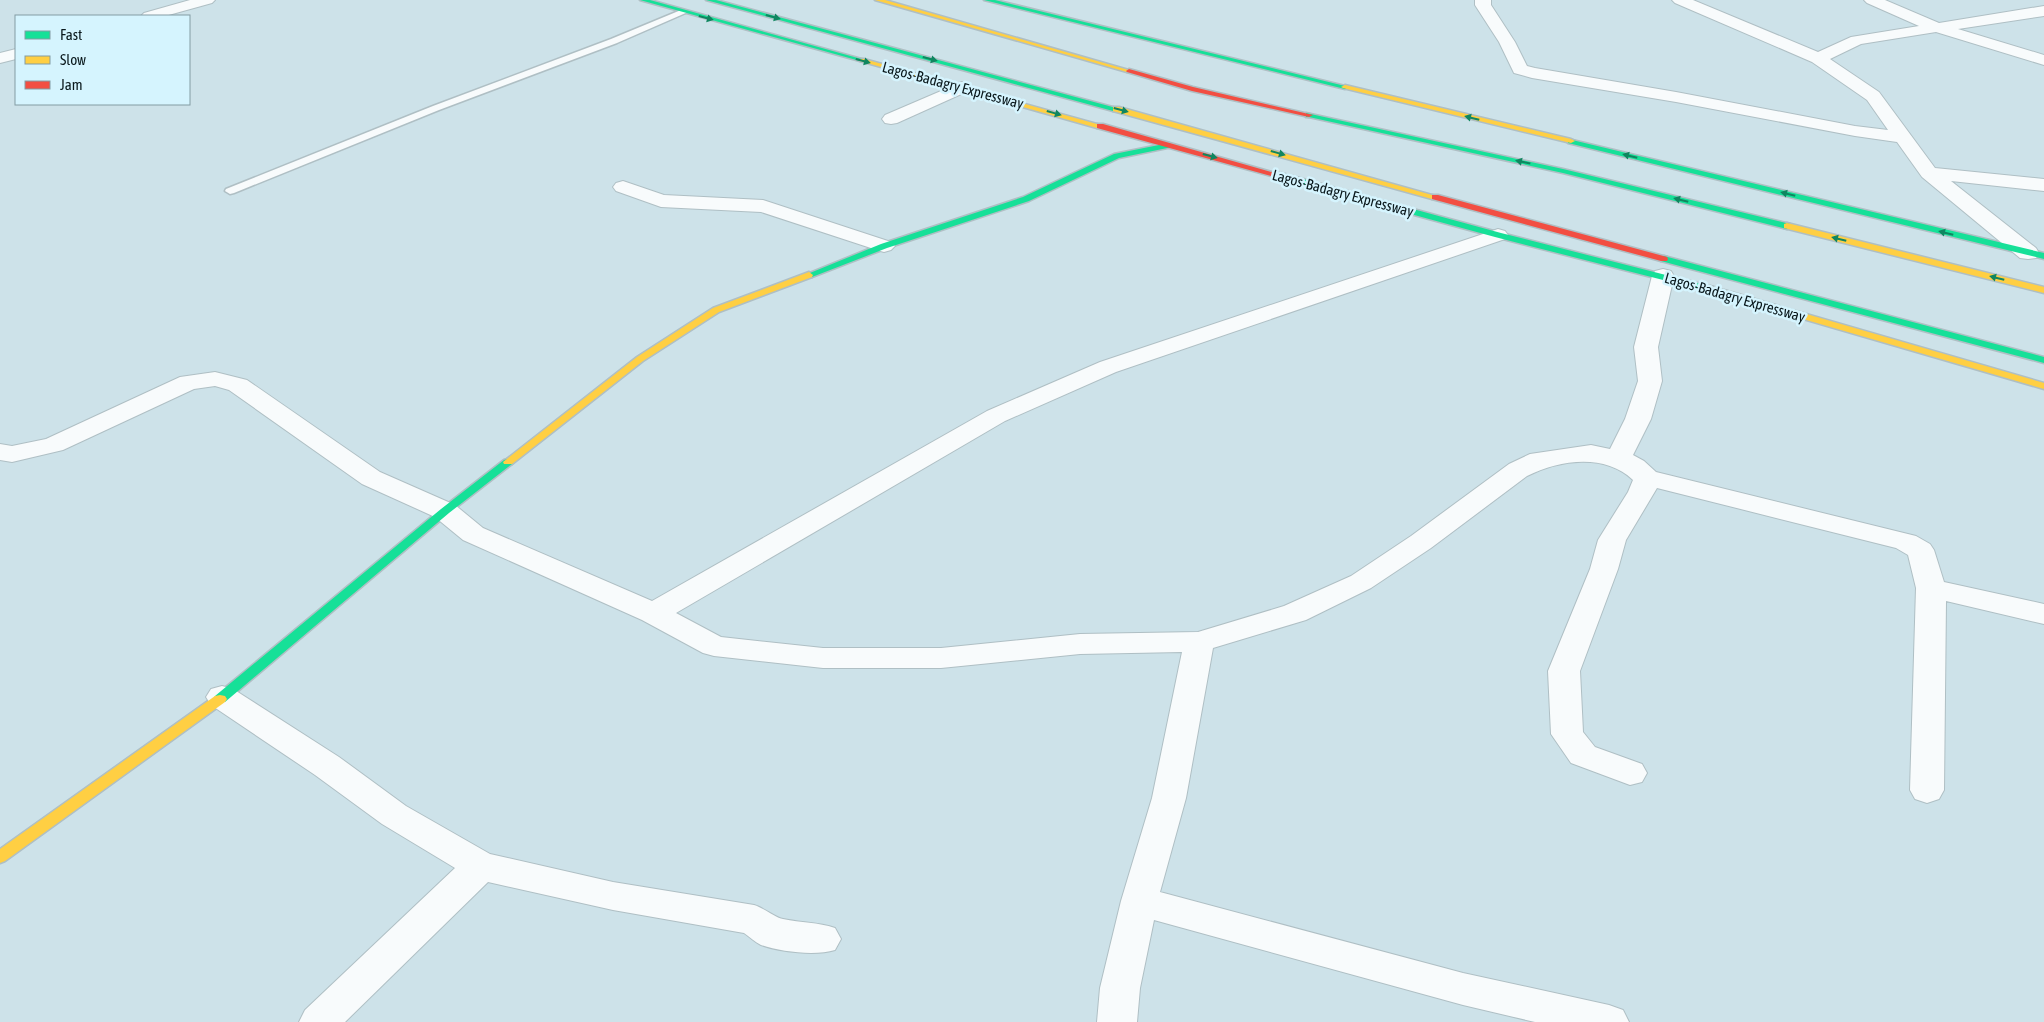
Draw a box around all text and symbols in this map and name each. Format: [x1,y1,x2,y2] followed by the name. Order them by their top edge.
[766,13,781,21] one-way arrow
[699,14,714,22] one-way arrow
[15,15,190,105] legend
[60,26,82,43] text: Fast
[60,51,86,68] text: Slow
[923,55,938,63] one-way arrow
[856,57,871,65] one-way arrow
[880,58,1026,112] street label: Lagos-Badagry Expressway
[60,76,83,93] text: Jam
[1114,106,1129,114] one-way arrow
[1046,109,1061,117] one-way arrow
[1464,114,1479,122] one-way arrow
[1270,150,1285,158] one-way arrow
[1203,152,1218,160] one-way arrow
[1622,152,1637,160] one-way arrow
[1516,158,1531,166] one-way arrow
[1270,166,1416,220] street label: Lagos-Badagry Expressway
[1780,190,1795,198] one-way arrow
[1674,196,1689,204] one-way arrow
[1938,229,1953,237] one-way arrow
[1831,235,1846,243] one-way arrow
[1663,269,1807,325] street label: Lagos-Badagry Expressway
[1989,274,2004,282] one-way arrow

